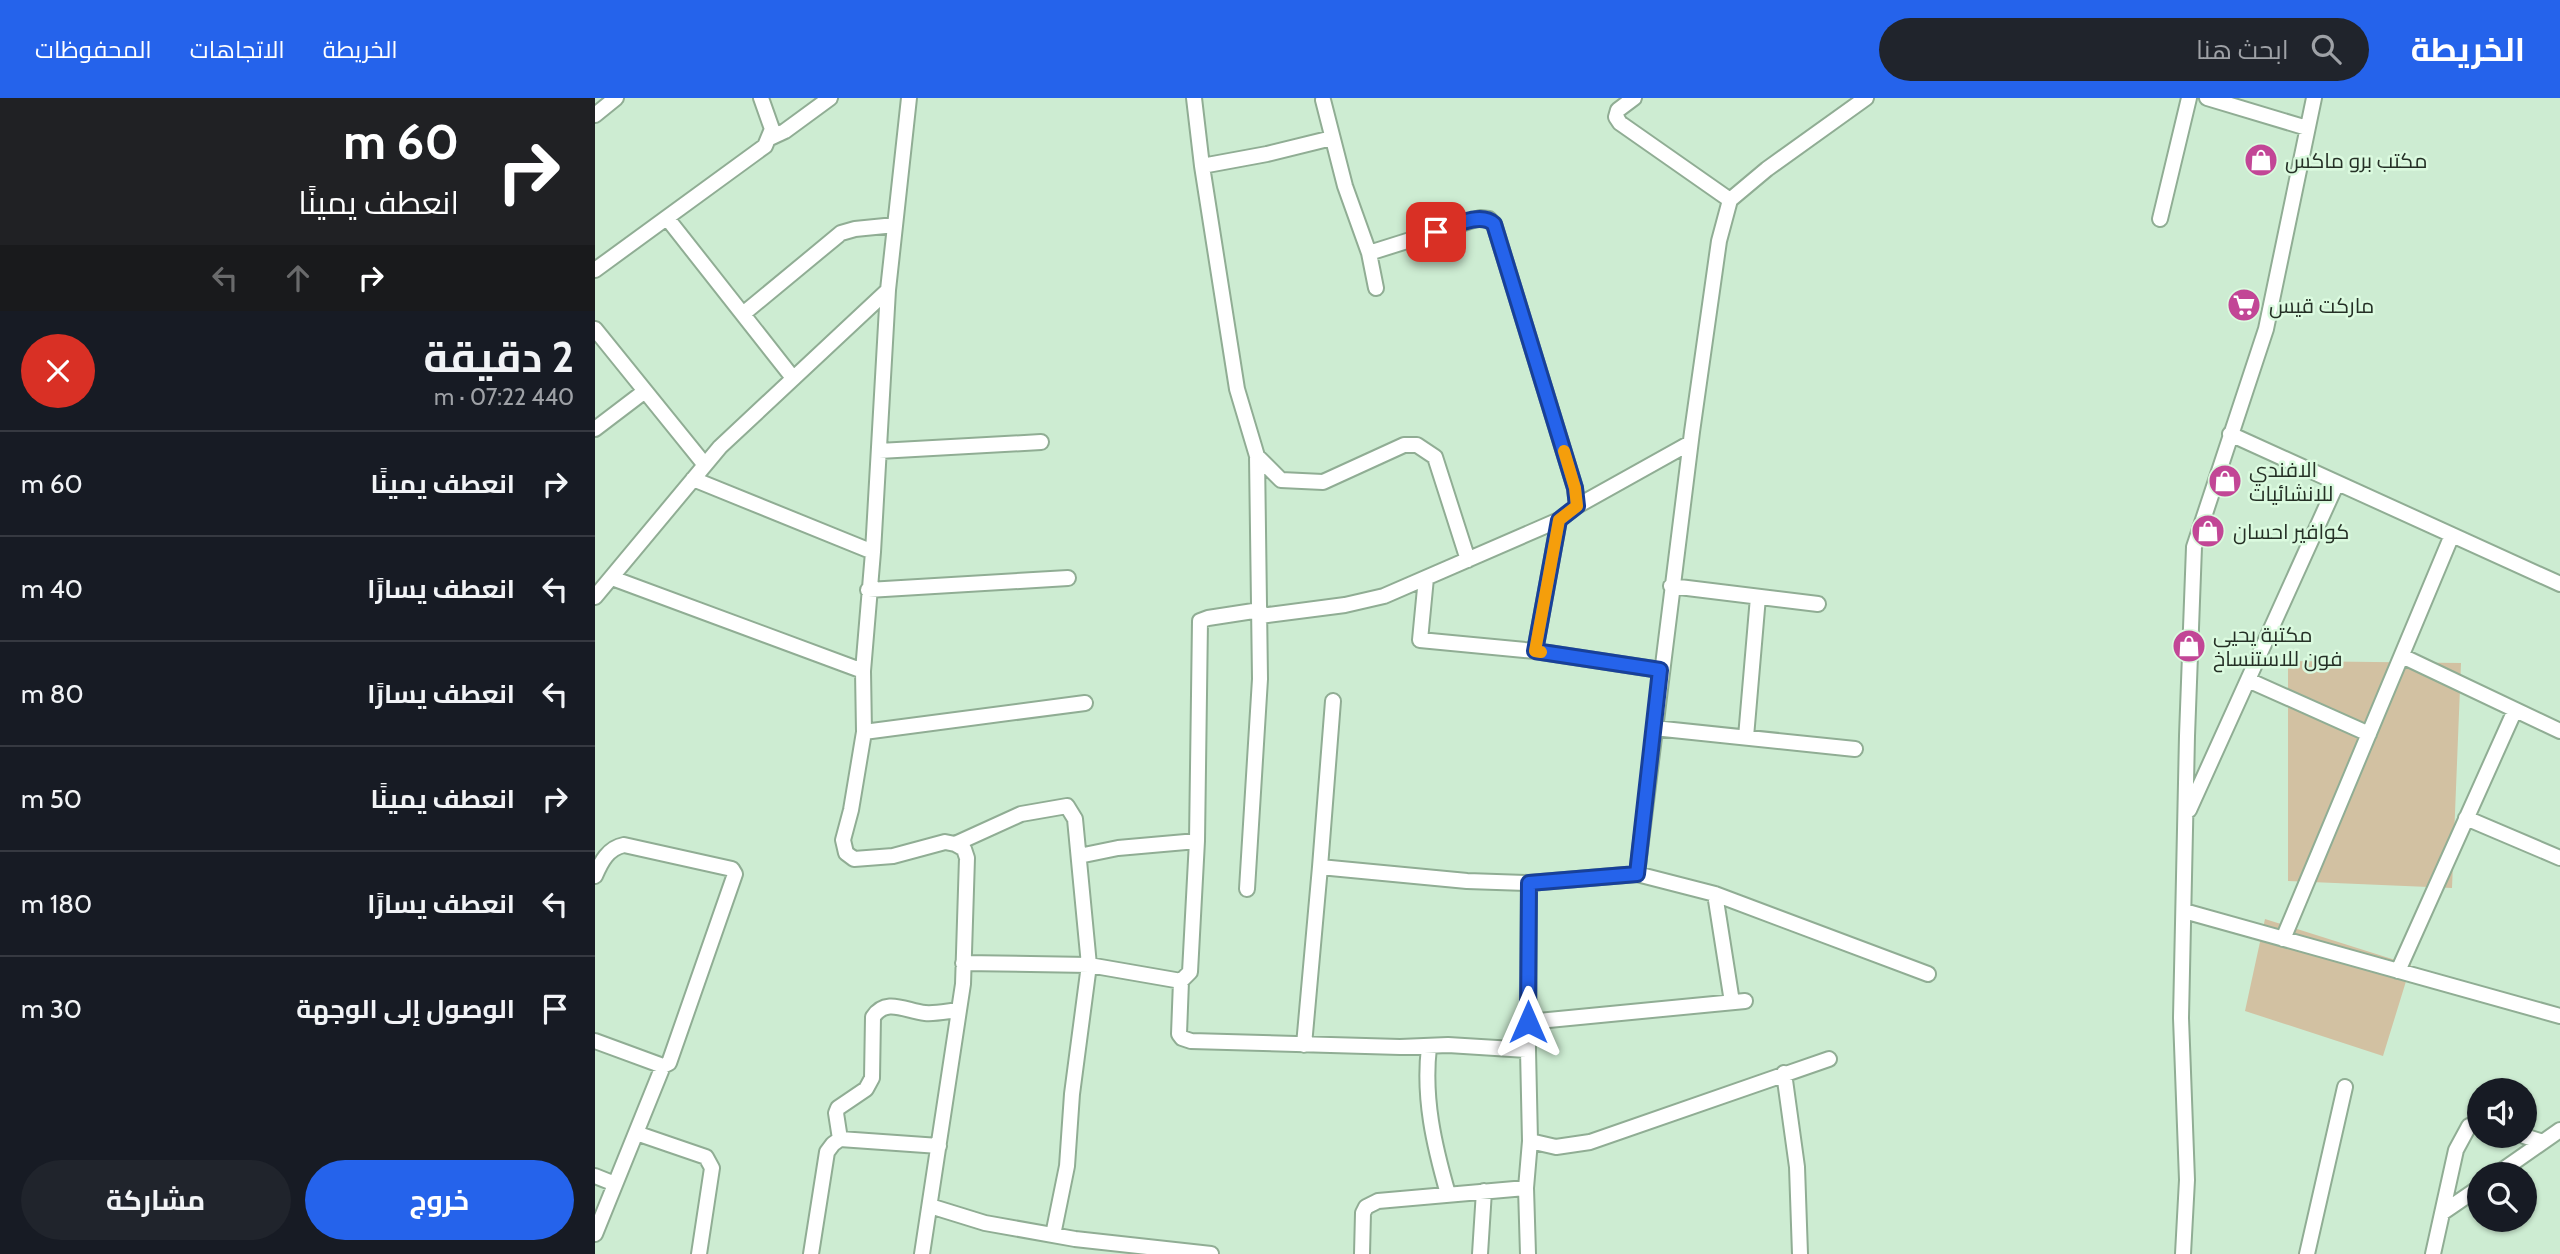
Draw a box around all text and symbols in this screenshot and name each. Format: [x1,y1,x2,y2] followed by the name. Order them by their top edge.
[1879,18,2369,81] search box
[2411,29,2525,69] text: الخريطة
[2307,30,2345,68] icon: search
[2196,34,2289,66] text: ابحث هنا
[35,35,152,64] text: المحفوظات
[190,35,285,64] text: الاتجاهات
[323,35,398,64] text: الخريطة
[343,112,459,171] text: 60 m
[483,126,574,217] icon: right
[2242,141,2280,179] shop icon: مكتب برو ماكس
[2285,148,2427,174] place label: مكتب برو ماكس
[298,183,459,222] text: انعطف يمينًا
[1406,202,1466,262] pin
[1417,213,1455,251] icon: arrive
[206,259,244,297] icon: left
[279,259,317,297] icon: ahead
[352,259,390,297] icon: right
[2225,286,2263,324] supermarket icon: ماركت قيس
[2269,293,2374,319] place label: ماركت قيس
[424,331,574,383] text: 2 دقيقة
[21,334,95,408] button: close
[434,383,574,411] text: 440 m · 07:22
[2249,457,2333,506] place label: الافندي للانشائيات
[2206,462,2244,500] shop icon: الافندي للانشائيات
[536,465,574,503] icon: right
[21,468,83,500] text: 60 m
[371,468,515,500] text: انعطف يمينًا
[2189,512,2227,550] shop icon: كوافير احسان
[2233,519,2349,545] place label: كوافير احسان
[536,570,574,608] icon: left
[21,573,83,605] text: 40 m
[367,573,515,605] text: انعطف يسارًا
[2213,622,2343,673] place label: مكتبة يحيى فون للاستنساخ
[2170,627,2208,665] shop icon: مكتبة يحيى فون للاستنساخ
[536,675,574,713] icon: left
[21,678,84,710] text: 80 m
[367,678,515,710] text: انعطف يسارًا
[536,780,574,818] icon: right
[21,783,82,815] text: 50 m
[371,783,515,815] text: انعطف يمينًا
[536,885,574,923] icon: left
[21,888,92,920] text: 180 m
[367,888,515,920] text: انعطف يسارًا
[1491,985,1565,1059] position arrow
[536,990,574,1028] icon: arrive
[21,993,82,1025] text: 30 m
[296,993,515,1025] text: الوصول إلى الوجهة
[2467,1078,2537,1232] map controls
[2467,1078,2537,1148] button: sound
[21,1160,291,1240] button: مشاركة
[305,1160,574,1240] button: خروج
[2467,1162,2537,1232] button: search

